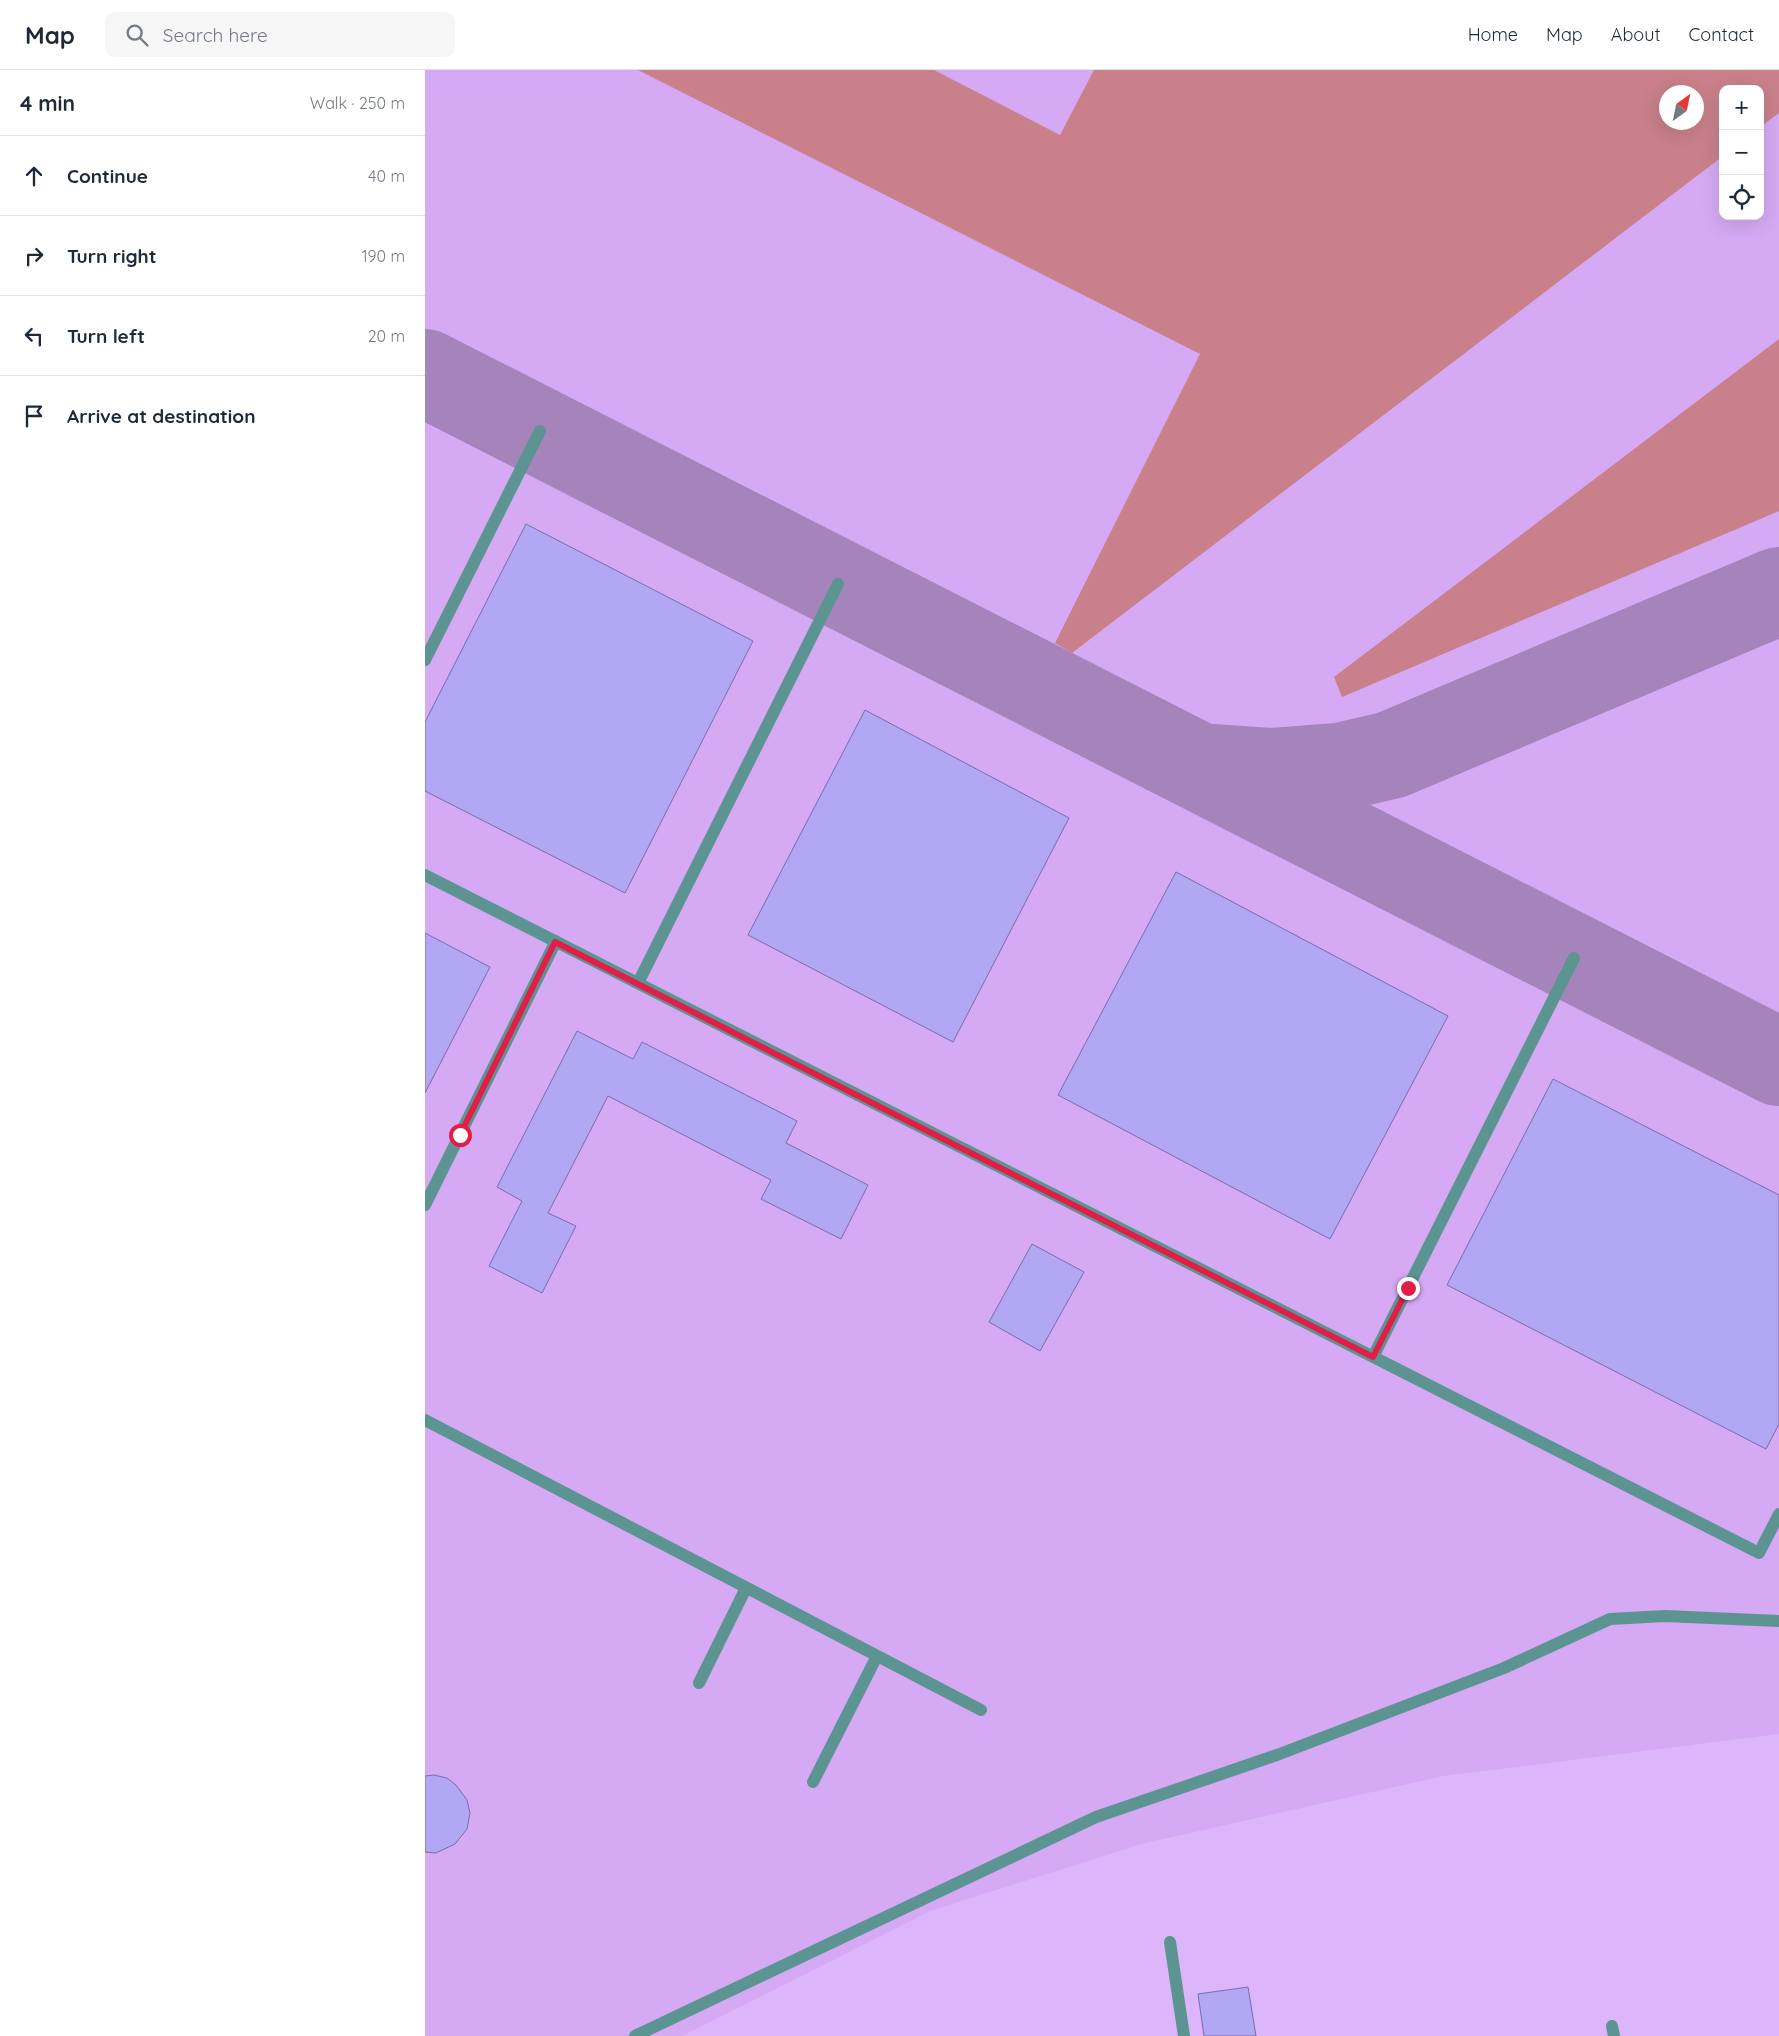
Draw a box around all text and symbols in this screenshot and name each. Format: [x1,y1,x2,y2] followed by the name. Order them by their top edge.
[105,12,455,57] search box
[25,20,75,50] text: Map
[123,21,151,49] icon: search
[163,23,268,47] text: Search here
[1468,23,1518,46] text: Home
[1546,23,1583,46] text: Map
[1611,23,1661,46] text: About
[1689,23,1754,46] text: Contact
[1659,85,1704,130] north arrow
[1719,85,1764,220] map controls
[1719,85,1764,130] button: +
[20,90,75,116] text: 4 min
[310,93,405,113] text: Walk · 250 m
[1719,130,1764,175] button: −
[20,162,48,190] icon: ahead
[67,164,148,188] text: Continue
[368,166,405,186] text: 40 m
[1719,175,1764,220] button: locate
[20,242,48,270] icon: right
[67,244,156,268] text: Turn right
[362,246,405,266] text: 190 m
[20,322,48,350] icon: left
[67,324,145,348] text: Turn left
[368,326,405,346] text: 20 m
[20,402,48,430] icon: arrive
[67,404,256,428] text: Arrive at destination
[449,1124,472,1147] route start
[1397,1277,1420,1300] route end

